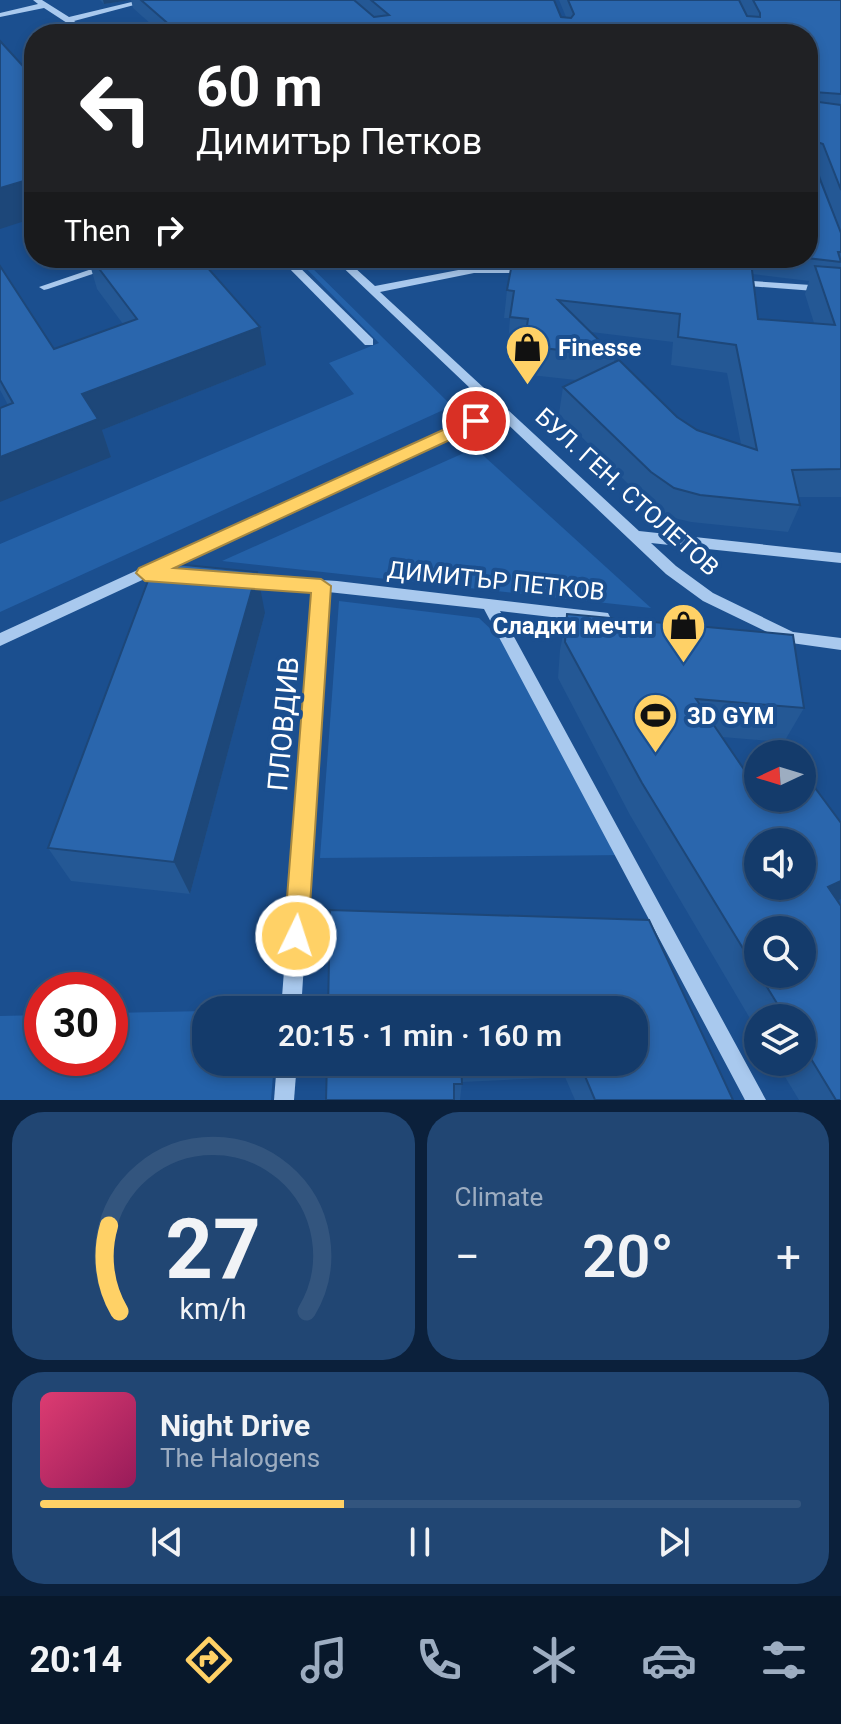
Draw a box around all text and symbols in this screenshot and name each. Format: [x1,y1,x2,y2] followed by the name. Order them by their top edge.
[196,54,323,120] text: 60 m
[64,56,168,160] icon: left
[196,121,482,163] text: Димитър Петков
[147,208,191,252] icon: right
[64,213,131,248] text: Then
[503,324,551,387] shop icon: Finesse
[558,334,642,362] place label: Finesse
[442,387,510,455] pin
[454,399,498,443] icon: arrive
[530,402,724,582] street label: БУЛ. ГЕН. СТОЛЕТОВ
[386,556,606,606] street label: ДИМИТЪР ПЕТКОВ
[660,602,708,665] shop icon: Сладки мечти
[492,612,653,640] place label: Сладки мечти
[261,655,306,793] street label: ПЛОВДИВ
[632,692,680,755] sports icon: 3D GYM
[687,702,775,730] place label: 3D GYM
[744,740,816,812] north arrow
[744,740,816,1076] map controls
[744,828,816,900] button: sound
[254,894,338,978] position arrow
[744,916,816,988] button: search
[24,972,128,1076] speed limit sign: 30
[744,1004,816,1076] button: layers
[278,1018,562,1053] text: 20:15 · 1 min · 160 m
[455,1182,543,1212] text: Climate
[166,1201,261,1298] text: 27
[582,1221,674,1292] text: 20°
[455,1231,480,1283] text: −
[776,1231,801,1283] text: +
[180,1292,247,1326] text: km/h
[160,1408,310,1443] text: Night Drive
[160,1443,320,1473] text: The Halogens
[145,1520,189,1564] icon: previous
[398,1520,442,1564] icon: pause
[652,1520,696,1564] icon: next
[181,1632,237,1688] icon: directions
[296,1632,352,1688] icon: music
[411,1632,467,1688] icon: phone
[526,1632,582,1688] icon: climate
[641,1632,697,1688] icon: car
[756,1632,812,1688] icon: filters
[29,1639,122,1681] text: 20:14

